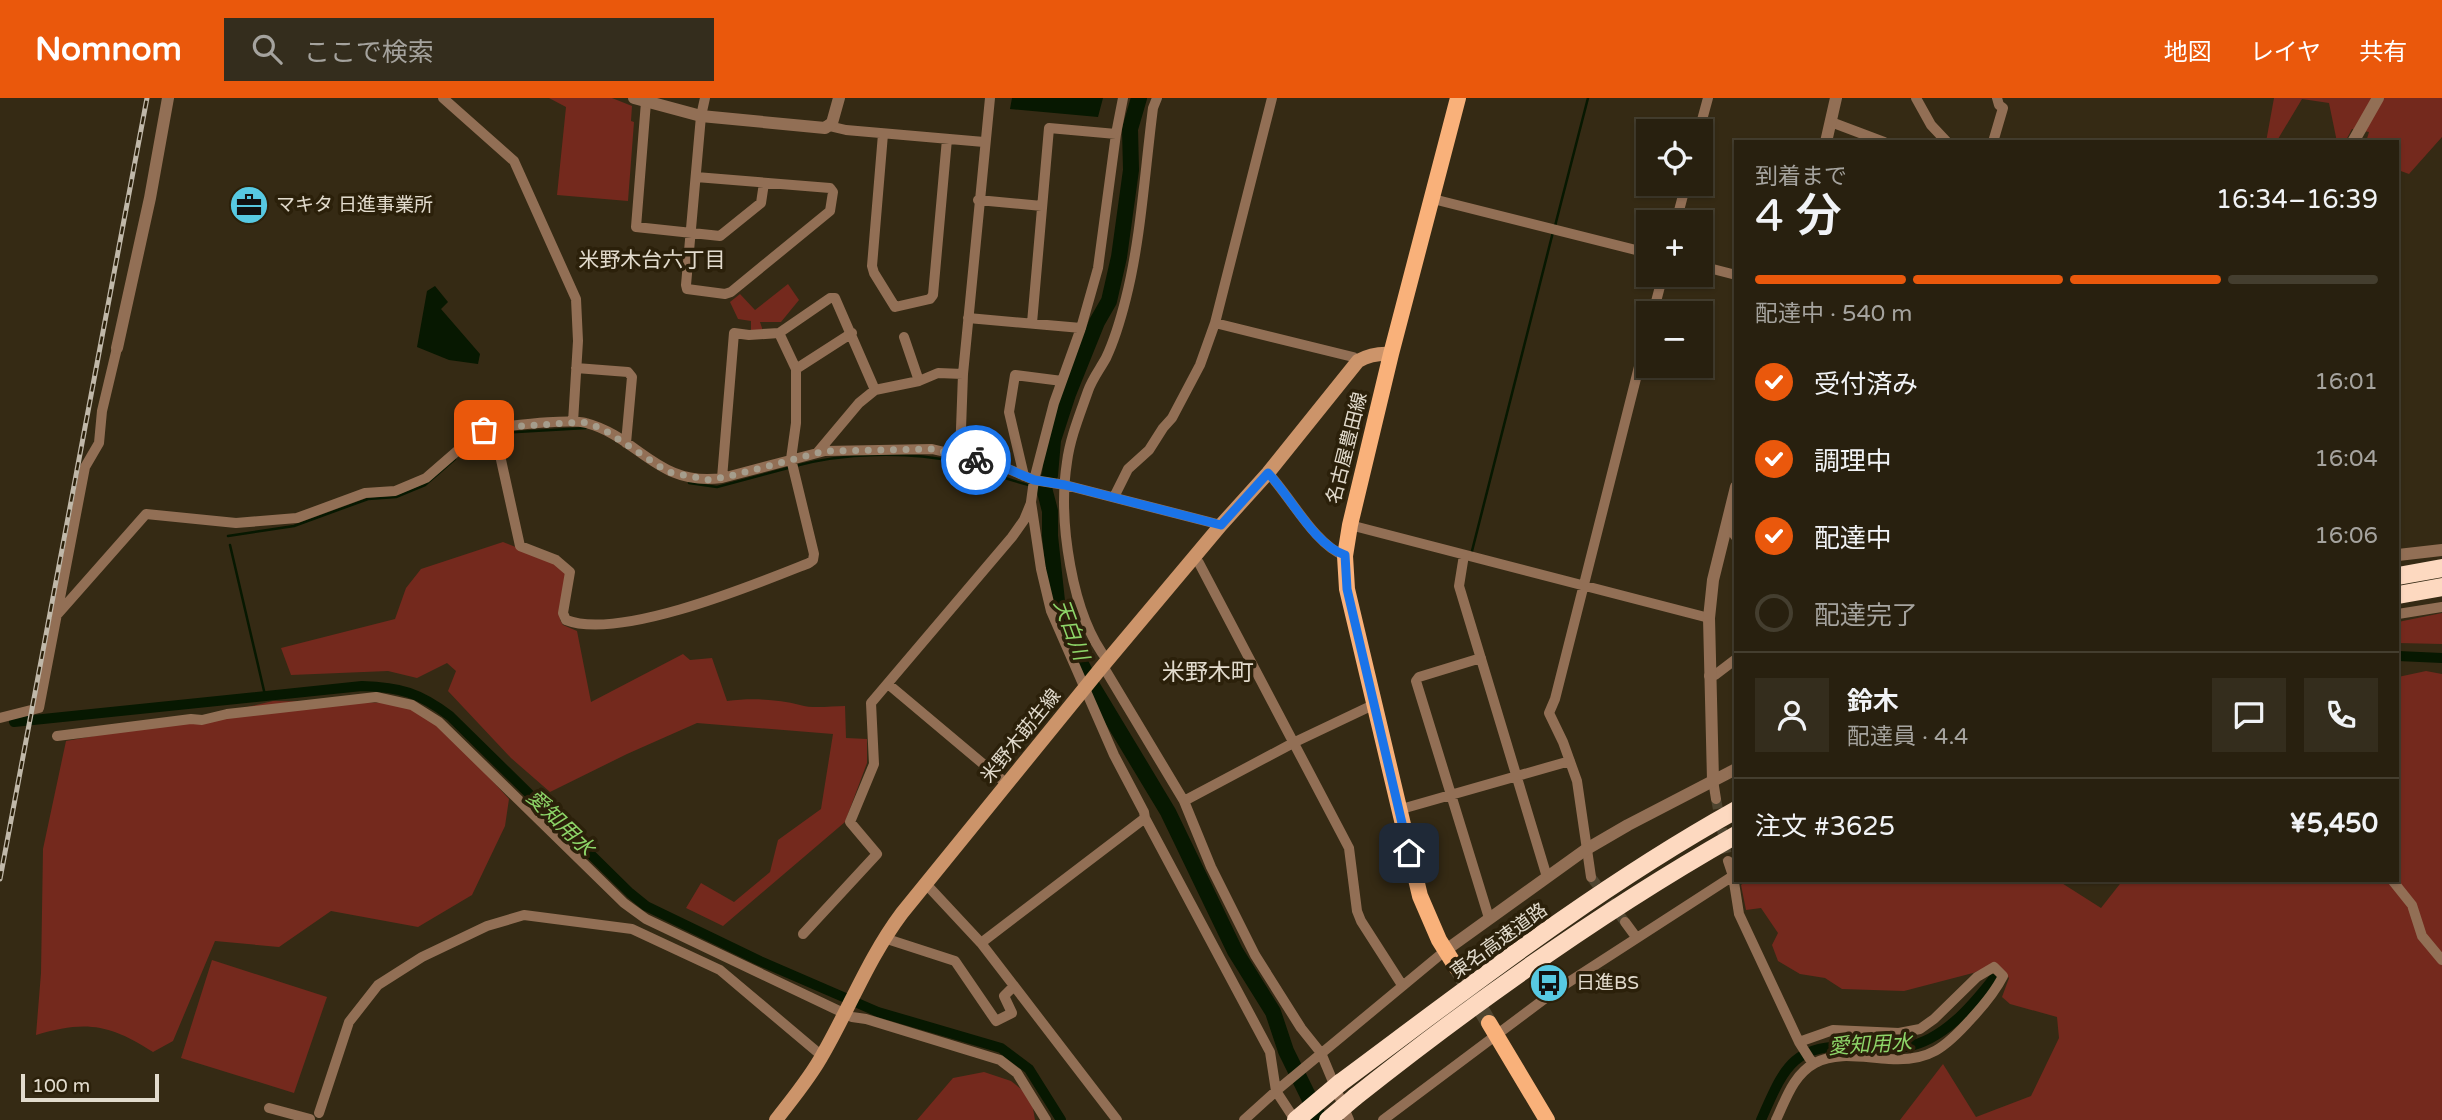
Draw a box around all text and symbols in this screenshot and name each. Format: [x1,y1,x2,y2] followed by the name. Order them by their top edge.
[224,18,714,81] search box
[35,30,182,69] text: Nomnom
[248,30,286,68] icon: search
[304,37,434,68] text: ここで検索
[2164,38,2212,67] text: 地図
[2250,38,2321,67] text: レイヤ
[2359,38,2407,67] text: 共有
[1636,119,1713,378] map controls
[1636,119,1713,196] button: locate
[1755,163,1847,191] text: 到着まで
[228,184,270,226] office icon: マキタ 日進事業所
[2216,184,2378,215] text: 16:34–16:39
[1755,189,1842,244] text: 4 分
[276,194,433,216] place label: マキタ 日進事業所
[1636,210,1713,287] button: +
[579,248,726,273] district label: 米野木台六丁目
[1755,300,1912,328] text: 配達中 · 540 m
[1636,301,1713,378] button: −
[1755,363,1793,401] icon: check
[2314,368,2378,396] text: 16:01
[1814,369,1918,400] text: 受付済み
[1323,390,1371,506] street label: 名古屋豊田線
[454,400,514,460] pin
[465,411,503,449] icon: bag
[941,425,1011,495] courier
[1755,440,1793,478] icon: check
[957,441,995,479] icon: bike
[2314,445,2378,473] text: 16:04
[1814,446,1892,477] text: 調理中
[1755,517,1793,555] icon: check
[2314,522,2378,550] text: 16:06
[1814,523,1892,554] text: 配達中
[1048,596,1094,666] water label: 天白川
[1814,600,1918,631] text: 配達完了
[1162,659,1254,687] district label: 米野木町
[1755,678,1829,752] button: person
[2212,678,2286,752] button: chat
[2304,678,2378,752] button: phone
[977,685,1065,787] street label: 米野木莇生線
[1847,686,1899,717] text: 鈴木
[1847,723,1968,751] text: 配達員 · 4.4
[521,785,600,863] water label: 愛知用水
[2290,808,2378,839] text: ¥5,450
[1755,811,1895,842] text: 注文 #3625
[1379,823,1439,883] pin
[1390,834,1428,872] icon: home
[1446,899,1552,983] street label: 東名高速道路
[1528,962,1570,1004] bus stop icon: 日進BS
[1576,972,1639,994] place label: 日進BS
[1827,1030,1915,1060] water label: 愛知用水
[21,1071,159,1103] scale bar
[32,1075,90,1097] text: 100 m

